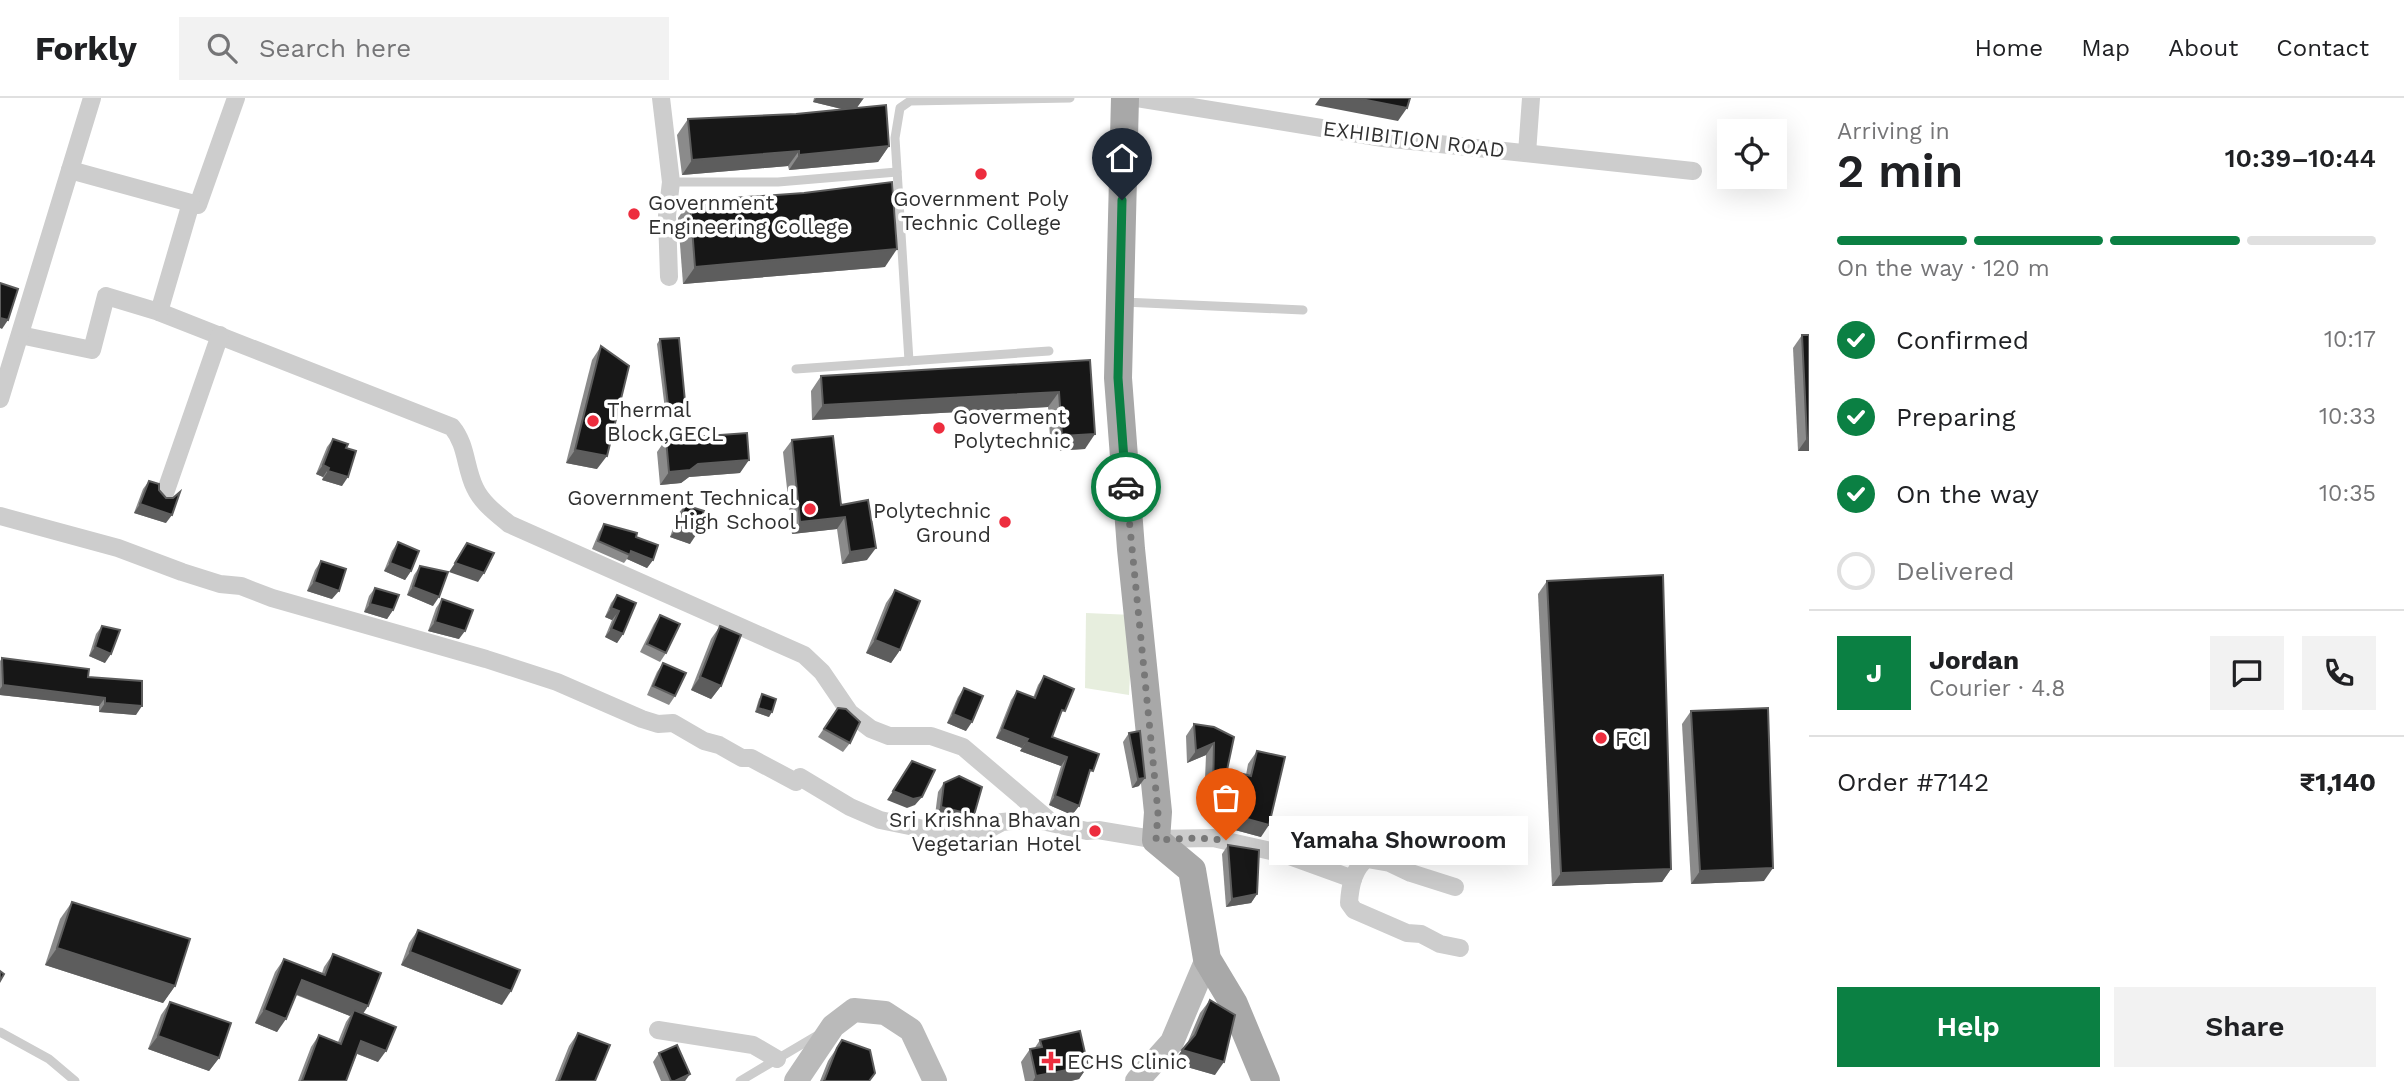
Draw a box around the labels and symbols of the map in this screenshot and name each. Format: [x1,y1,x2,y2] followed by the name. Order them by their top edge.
[1322,115,1506,163] street label: EXHIBITION ROAD
[1092,128,1152,200] pin
[973,166,989,182] marker: Government Poly Technic College
[893,186,1069,235] place label: Government Poly Technic College
[648,190,849,239] place label: Government Engineering College
[626,206,642,222] marker: Government Engineering College
[607,397,724,446] place label: Thermal Block,GECL
[953,404,1071,453] place label: Goverment Polytechnic
[585,413,601,429] marker: Thermal Block,GECL
[931,420,947,436] marker: Goverment Polytechnic
[1091,452,1161,522] courier
[567,485,797,534] place label: Government Technical High School
[873,498,991,547] place label: Polytechnic Ground
[802,501,818,517] marker: Government Technical High School
[997,514,1013,530] marker: Polytechnic Ground
[1615,726,1648,751] place label: FCI
[1593,730,1609,746] marker: FCI
[1196,768,1256,840] pin
[889,807,1082,856] place label: Sri Krishna Bhavan Vegetarian Hotel
[1268,816,1527,864] callout: Yamaha Showroom
[1087,823,1103,839] marker: Sri Krishna Bhavan Vegetarian Hotel
[1067,1049,1187,1074] place label: ECHS Clinic
[1041,1051,1061,1071] marker: ECHS Clinic

